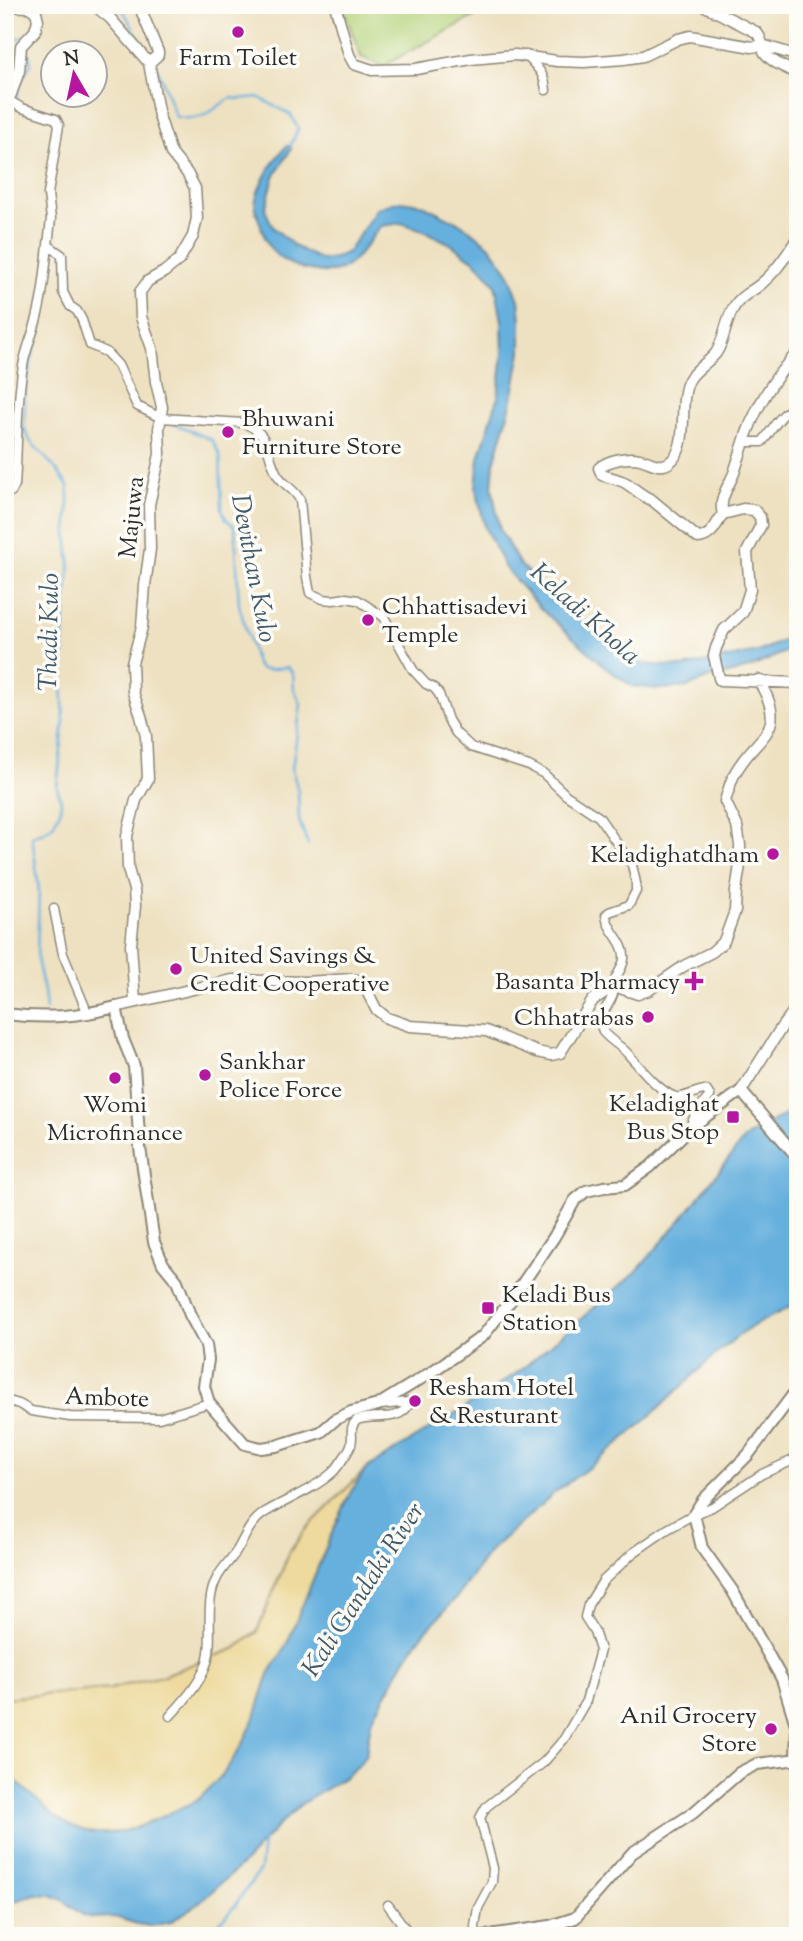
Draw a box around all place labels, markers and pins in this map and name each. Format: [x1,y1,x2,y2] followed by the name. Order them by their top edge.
[230,24,246,40] marker: Farm Toilet
[179,42,297,76] place label: Farm Toilet
[242,403,402,465] place label: Bhuwani Furniture Store
[220,424,236,440] marker: Bhuwani Furniture Store
[382,591,527,653] place label: Chhattisadevi Temple
[360,612,376,628] marker: Chhattisadevi Temple
[591,839,759,873] place label: Keladighatdham
[765,846,781,862] marker: Keladighatdham
[190,940,390,1002] place label: United Savings & Credit Cooperative
[168,961,184,977] marker: United Savings & Credit Cooperative
[495,966,680,1000] place label: Basanta Pharmacy
[686,973,702,989] marker: Basanta Pharmacy
[514,1002,634,1036] place label: Chhatrabas
[640,1009,656,1025] marker: Chhatrabas
[219,1046,342,1108] place label: Sankhar Police Force
[197,1067,213,1083] marker: Sankhar Police Force
[107,1070,123,1086] marker: Womi Microfinance
[609,1088,719,1150] place label: Keladighat Bus Stop
[47,1089,183,1151] place label: Womi Microfinance
[725,1109,741,1125] marker: Keladighat Bus Stop
[502,1279,611,1341] place label: Keladi Bus Station
[480,1300,496,1316] marker: Keladi Bus Station
[429,1372,575,1434] place label: Resham Hotel & Resturant
[407,1393,423,1409] marker: Resham Hotel & Resturant
[620,1700,757,1762] place label: Anil Grocery Store
[763,1721,779,1737] marker: Anil Grocery Store

